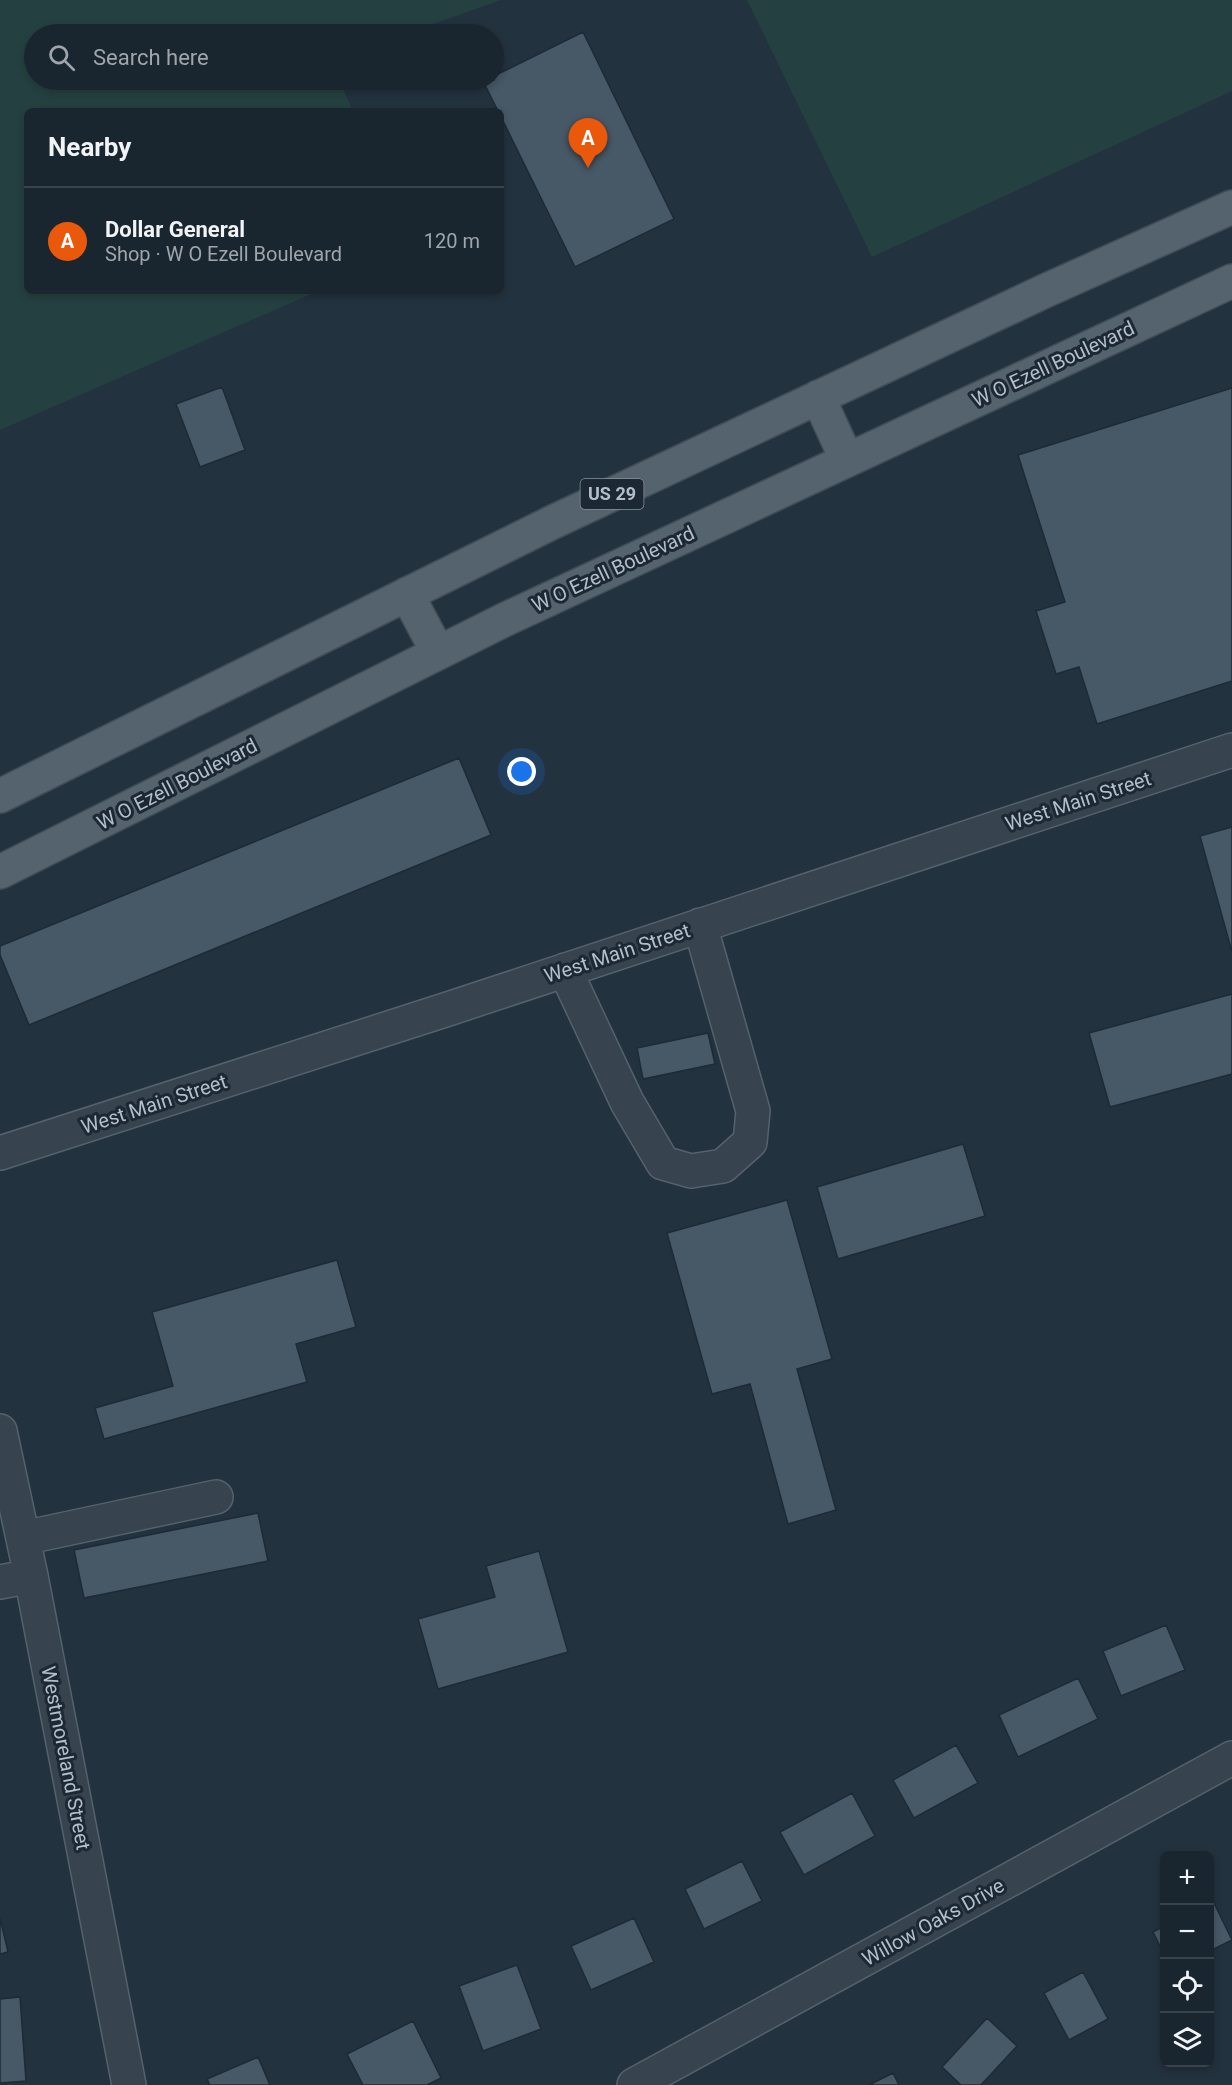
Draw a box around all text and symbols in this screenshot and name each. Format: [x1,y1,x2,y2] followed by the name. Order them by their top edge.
[24,24,504,90] search box
[45,41,78,74] icon: search
[93,45,209,70] text: Search here
[568,118,608,168] pin: A
[48,132,131,162] text: Nearby
[105,217,245,242] text: Dollar General
[61,229,74,253] text: A
[424,229,480,253] text: 120 m
[105,242,342,266] text: Shop · W O Ezell Boulevard
[968,316,1138,412] street label: W O Ezell Boulevard
[580,479,644,509] road number: US 29
[528,521,698,617] street label: W O Ezell Boulevard
[93,733,261,835] street label: W O Ezell Boulevard
[507,757,536,786] your location
[1002,766,1154,836] street label: West Main Street
[541,918,693,988] street label: West Main Street
[78,1069,230,1139] street label: West Main Street
[36,1664,96,1852] street label: Westmoreland Street
[1160,1851,1214,2067] map controls
[1160,1851,1214,1905] button: +
[858,1873,1008,1971] street label: Willow Oaks Drive
[1160,1905,1214,1959] button: −
[1160,1959,1214,2013] button: locate
[1160,2013,1214,2067] button: layers

